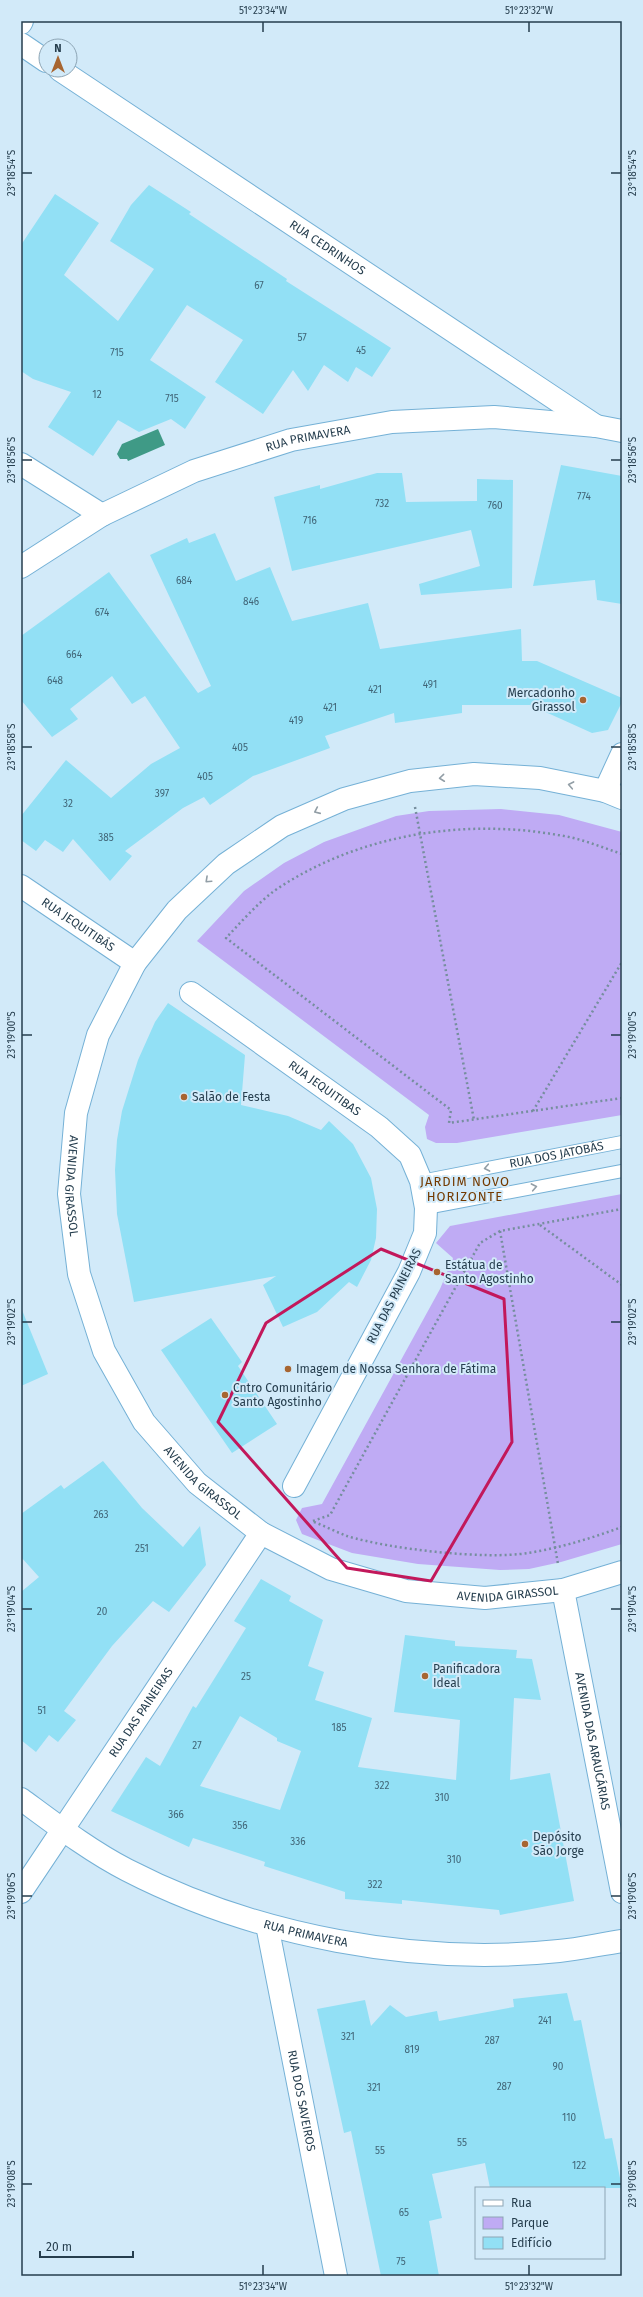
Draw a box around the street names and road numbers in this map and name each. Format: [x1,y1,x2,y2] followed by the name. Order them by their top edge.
[287,217,368,278] street label: RUA CEDRINHOS
[264,423,351,455] street label: RUA PRIMAVERA
[39,895,118,955] street label: RUA JEQUITIBÁS
[286,1058,364,1119] street label: RUA JEQUITIBAS
[62,1135,81,1237] street label: AVENIDA GIRASSOL
[508,1139,605,1171] street label: RUA DOS JATOBÁS
[364,1246,424,1346] street label: RUA DAS PAINEIRAS
[161,1443,245,1522] street label: AVENIDA GIRASSOL
[456,1584,559,1605] street label: AVENIDA GIRASSOL
[106,1665,176,1760] street label: RUA DAS PAINEIRAS
[572,1671,613,1812] street label: AVENIDA DAS ARAUCÁRIAS
[262,1917,349,1950] street label: RUA PRIMAVERA
[285,2049,318,2153] street label: RUA DOS SAVEIROS

